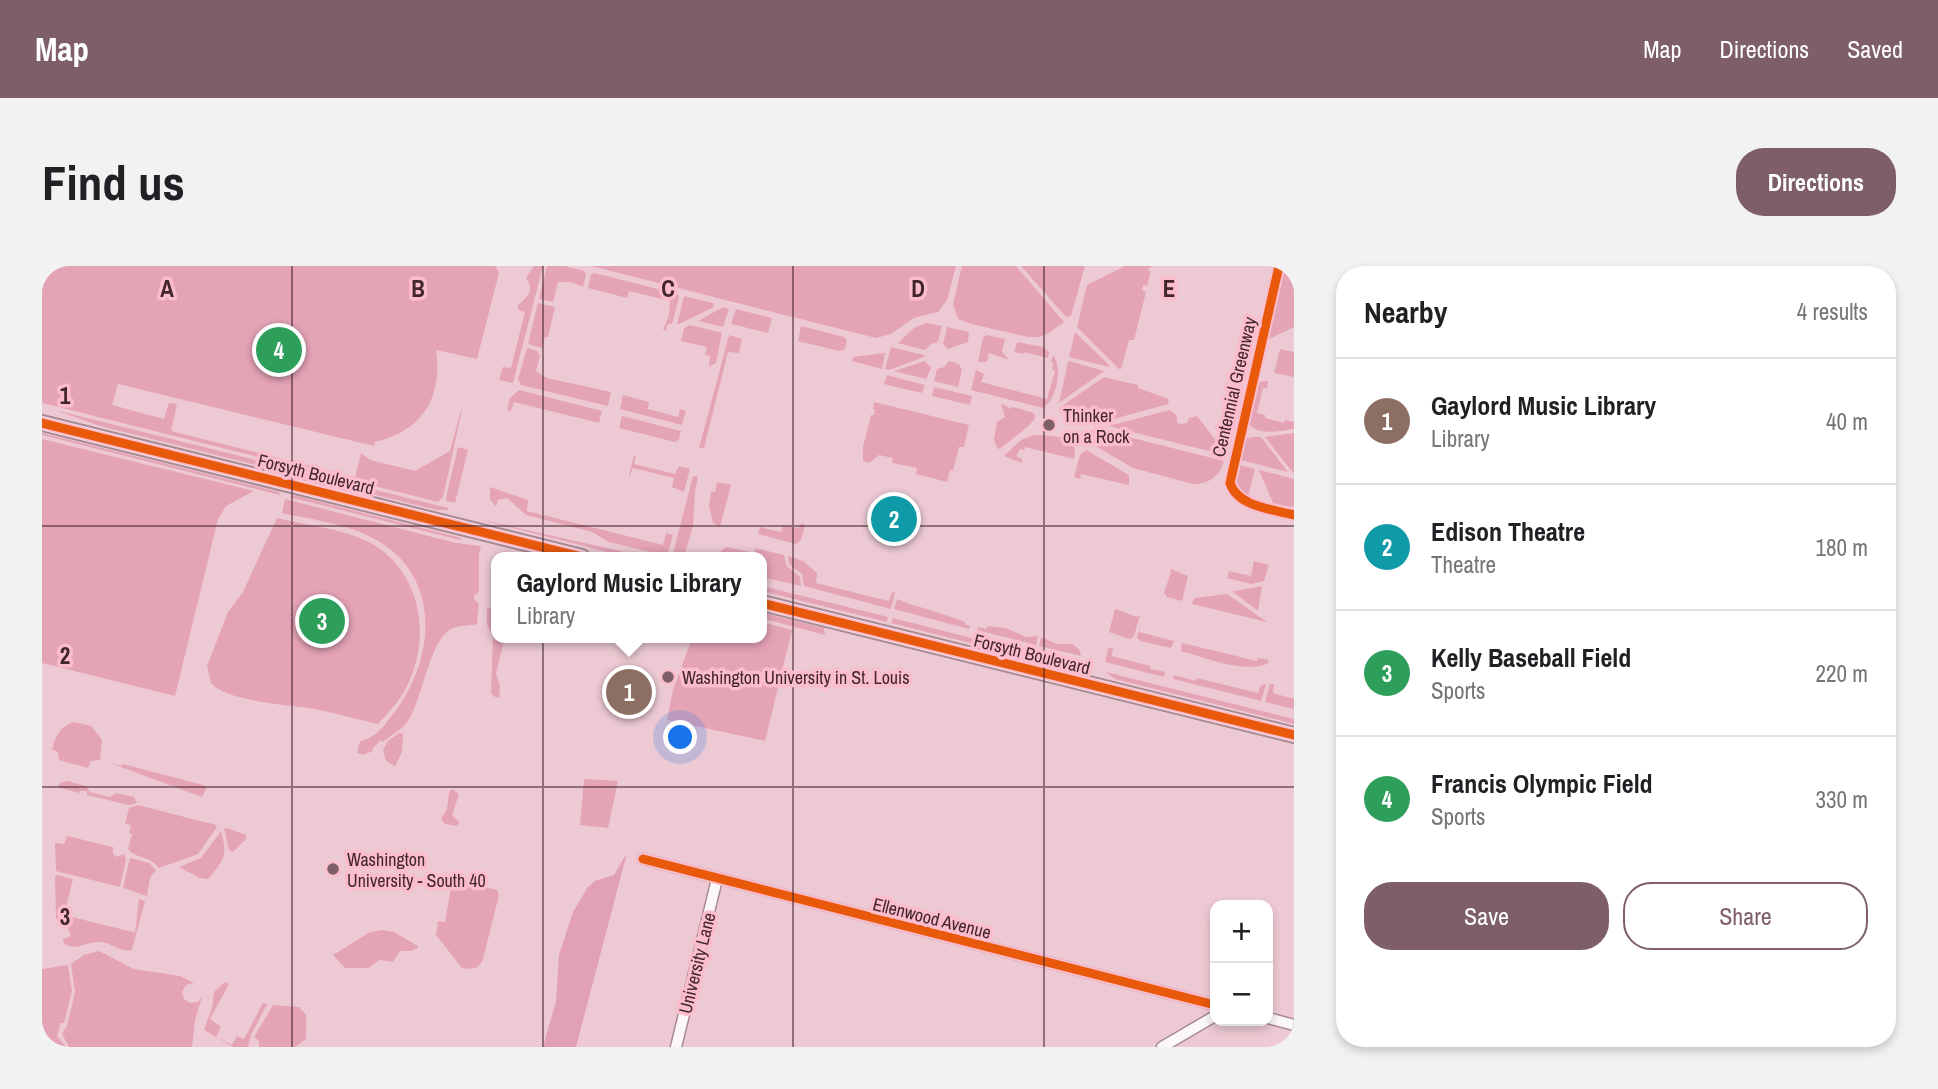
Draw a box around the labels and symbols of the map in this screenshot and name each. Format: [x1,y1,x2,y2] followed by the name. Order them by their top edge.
[160,273,174,304] text: A
[411,273,425,304] text: B
[661,273,675,304] text: C
[911,273,925,304] text: D
[1163,273,1175,304] text: E
[1206,314,1262,459] street label: Centennial Greenway
[256,324,302,376] pin: 4
[60,380,71,411] text: 1
[1063,403,1130,449] place label: Thinker on a Rock
[1041,417,1057,433] marker: Thinker on a Rock
[255,447,377,501] street label: Forsyth Boulevard
[871,493,917,545] pin: 2
[299,595,345,647] pin: 3
[971,627,1093,681] street label: Forsyth Boulevard
[60,640,70,671] text: 2
[682,665,910,690] place label: Washington University in St. Louis
[606,666,652,718] pin: 1
[660,669,676,685] marker: Washington University in St. Louis
[663,720,697,754] your location
[347,847,486,893] place label: Washington University - South 40
[325,861,341,877] marker: Washington University - South 40
[870,891,994,945] street label: Ellenwood Avenue
[60,901,70,932] text: 3
[672,910,722,1016] street label: University Lane

